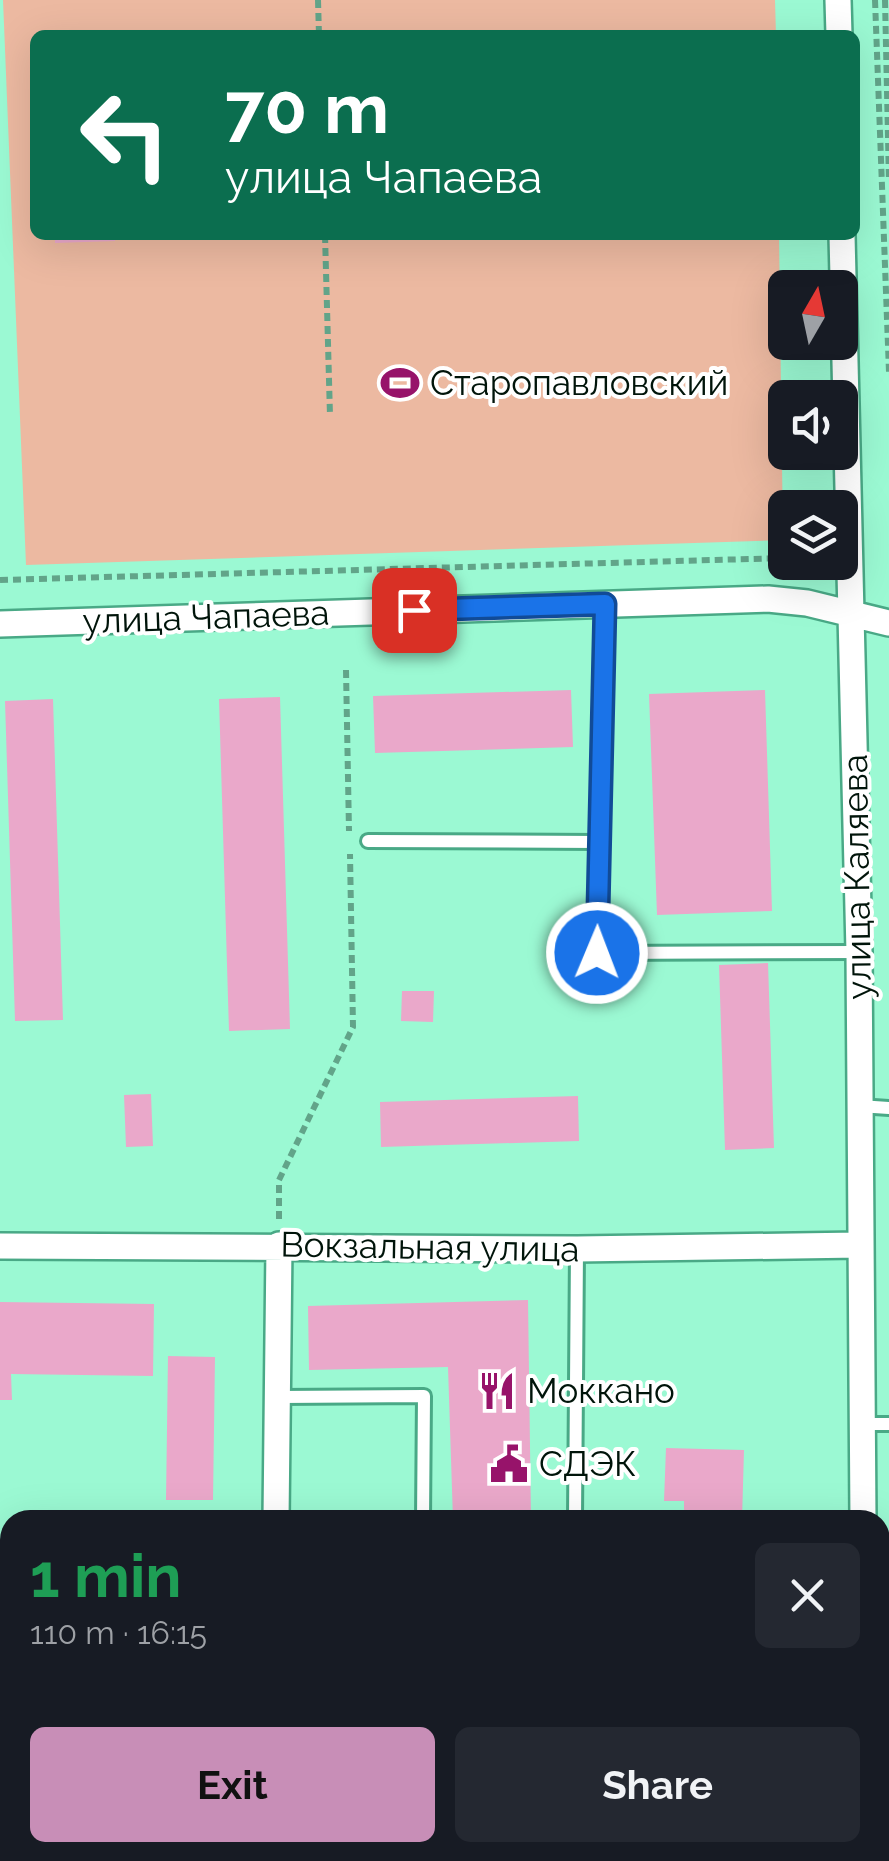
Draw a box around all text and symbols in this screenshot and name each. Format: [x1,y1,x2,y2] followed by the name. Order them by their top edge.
[225,67,389,149] text: 70 m
[60,70,190,200] icon: left
[225,151,542,204] text: улица Чапаева
[768,270,858,360] north arrow
[768,270,858,580] map controls
[379,362,421,404] sports icon: Старопавловский
[430,362,728,403] place label: Старопавловский
[768,380,858,470] button: sound
[768,490,858,580] button: layers
[372,568,457,653] pin
[387,583,442,638] icon: arrive
[82,592,330,641] street label: улица Чапаева
[834,754,879,1000] street label: улица Каляева
[545,901,649,1005] position arrow
[280,1223,580,1270] street label: Вокзальная улица
[476,1370,518,1412] restaurant icon: Моккано
[527,1370,675,1411] place label: Моккано
[488,1443,530,1485] public building icon: СДЭК
[539,1443,636,1484] place label: СДЭК
[30,1541,181,1611] text: 1 min
[755,1543,860,1648] button: close
[30,1614,207,1651] text: 110 m · 16:15
[30,1727,435,1842] button: Exit
[455,1727,860,1842] button: Share

